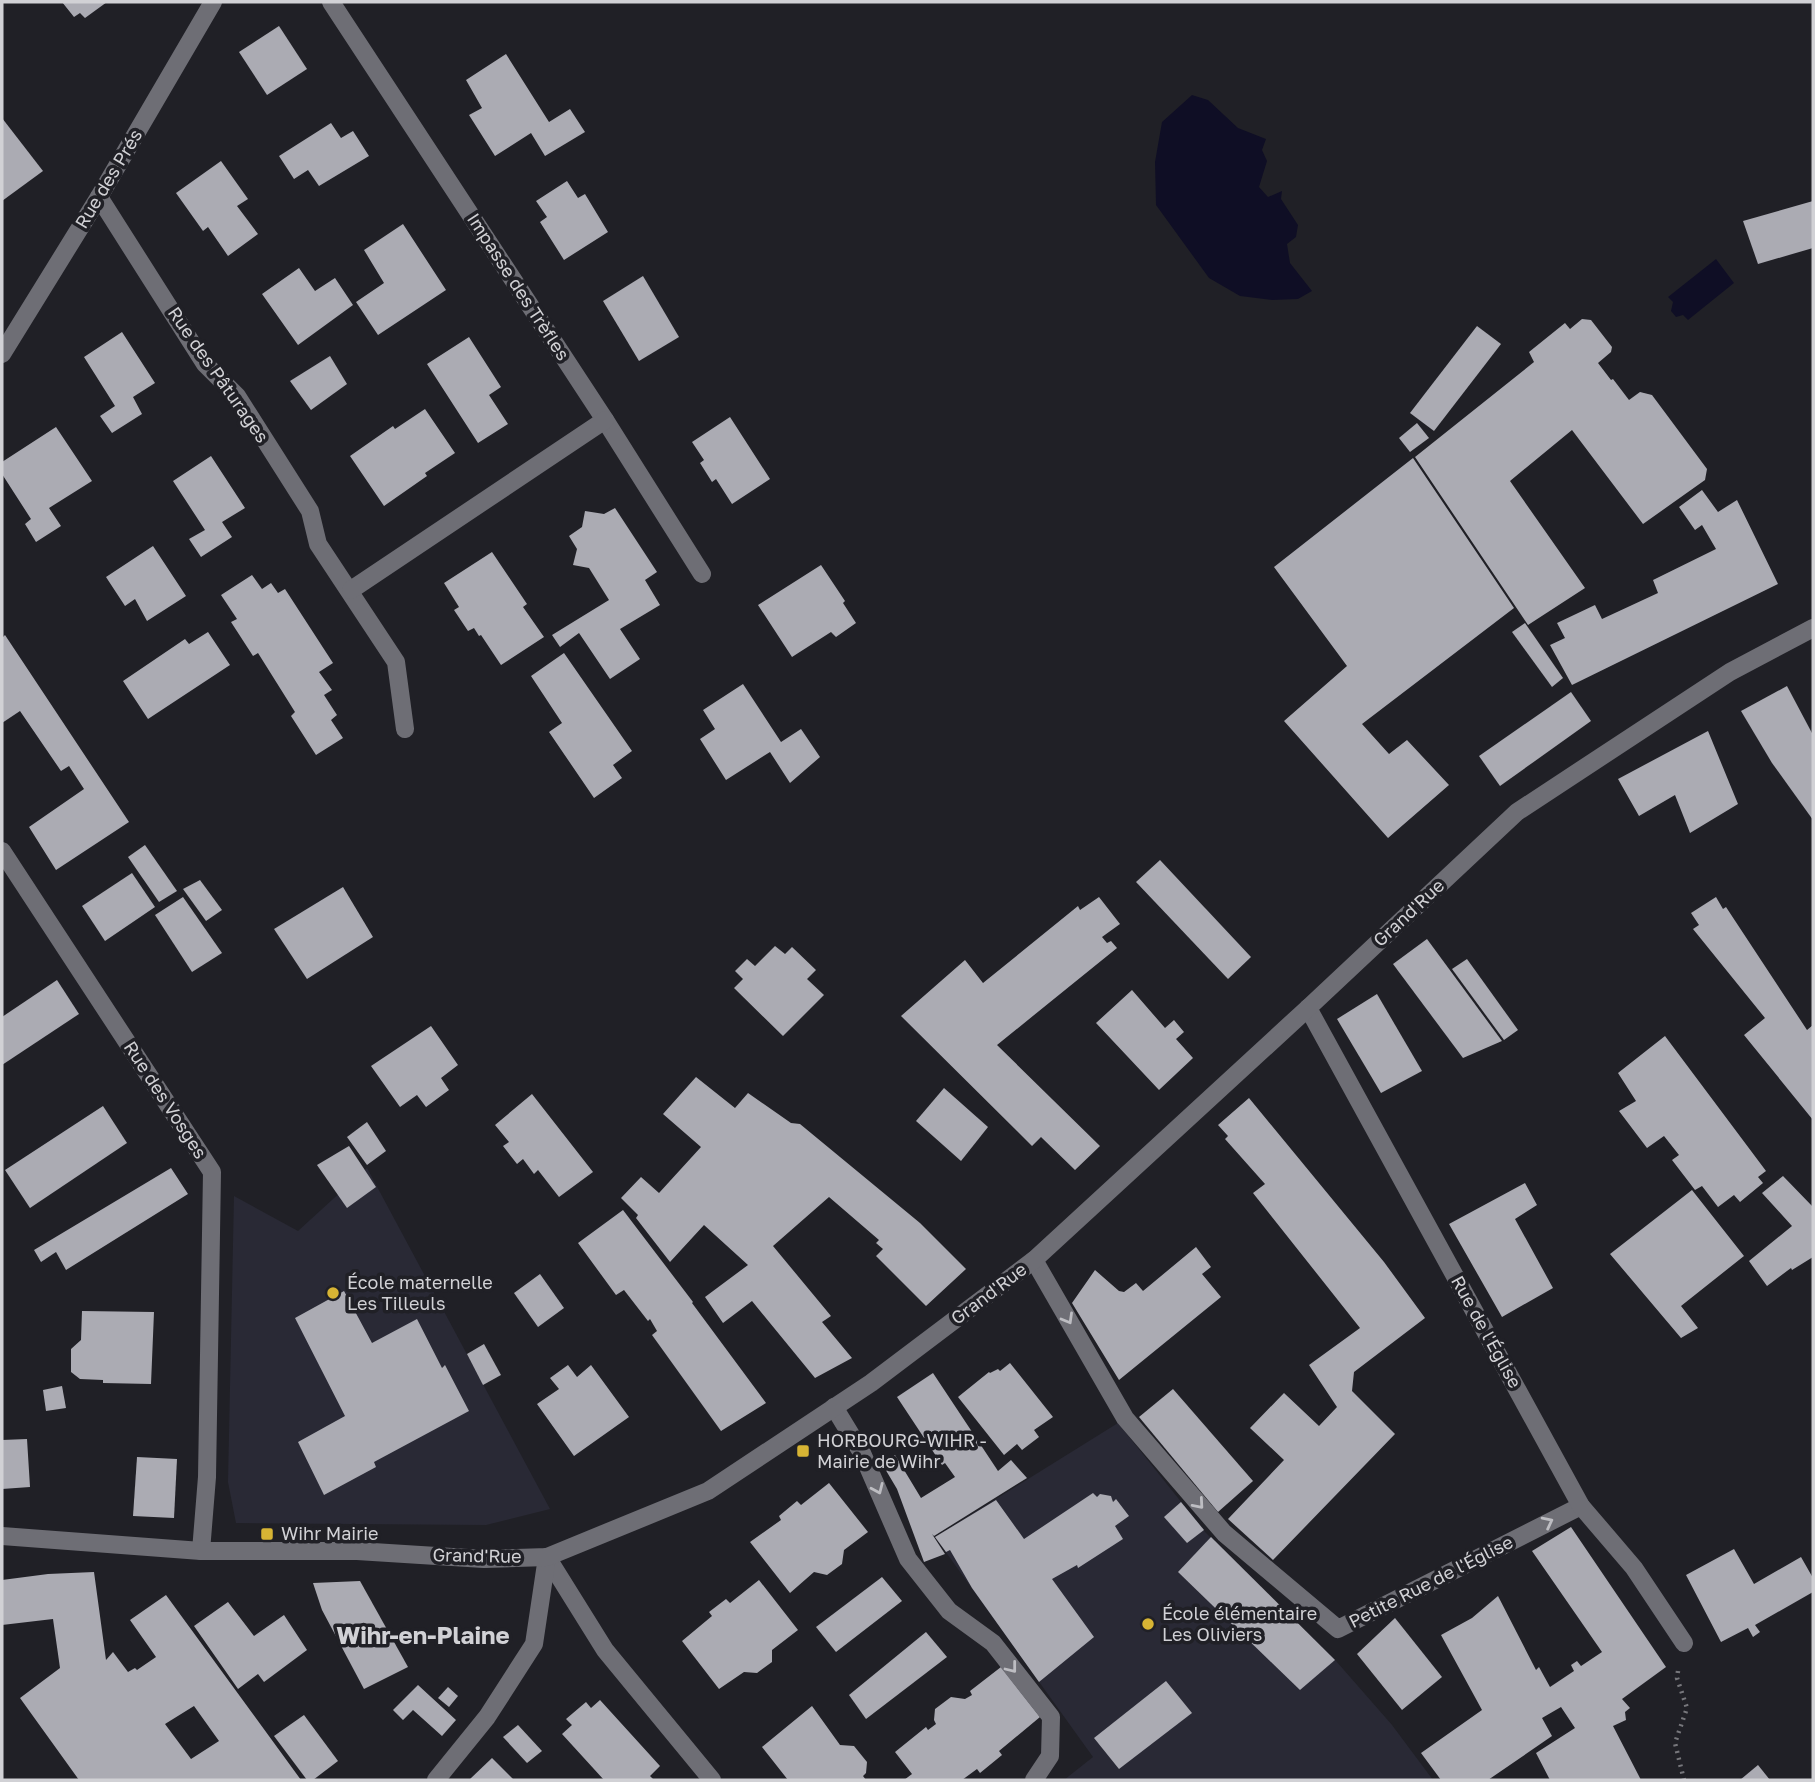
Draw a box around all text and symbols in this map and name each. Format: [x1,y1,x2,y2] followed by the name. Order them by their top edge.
[70,125,146,232] street label: Rue des Prés
[463,209,575,364] street label: Impasse des Trèfles
[164,302,274,447] street label: Rue des Pâturages
[1368,874,1448,951] street label: Grand'Rue
[120,1037,212,1162] street label: Rue des Vosges
[946,1258,1031,1329] street label: Grand'Rue
[347,1271,493,1314] place label: École maternelle Les Tilleuls
[1447,1271,1527,1392] street label: Rue de l'Église
[325,1285,341,1301] marker: École maternelle Les Tilleuls
[1060,1312,1073,1325] one-way arrow
[817,1429,987,1472] place label: HORBOURG-WIHR - Mairie de Wihr
[795,1443,811,1459] marker: HORBOURG-WIHR - Mairie de Wihr
[869,1482,883,1494] one-way arrow
[1191,1496,1203,1509] one-way arrow
[1541,1517,1553,1531] one-way arrow
[281,1522,378,1544] place label: Wihr Mairie
[259,1526,275,1542] marker: Wihr Mairie
[1345,1530,1516,1632] street label: Petite Rue de l'Église
[432,1543,522,1567] street label: Grand'Rue
[1162,1602,1317,1645] place label: École élémentaire Les Oliviers
[1140,1616,1156,1632] marker: École élémentaire Les Oliviers
[336,1620,510,1649] district label: Wihr-en-Plaine
[1003,1660,1016,1672] one-way arrow

